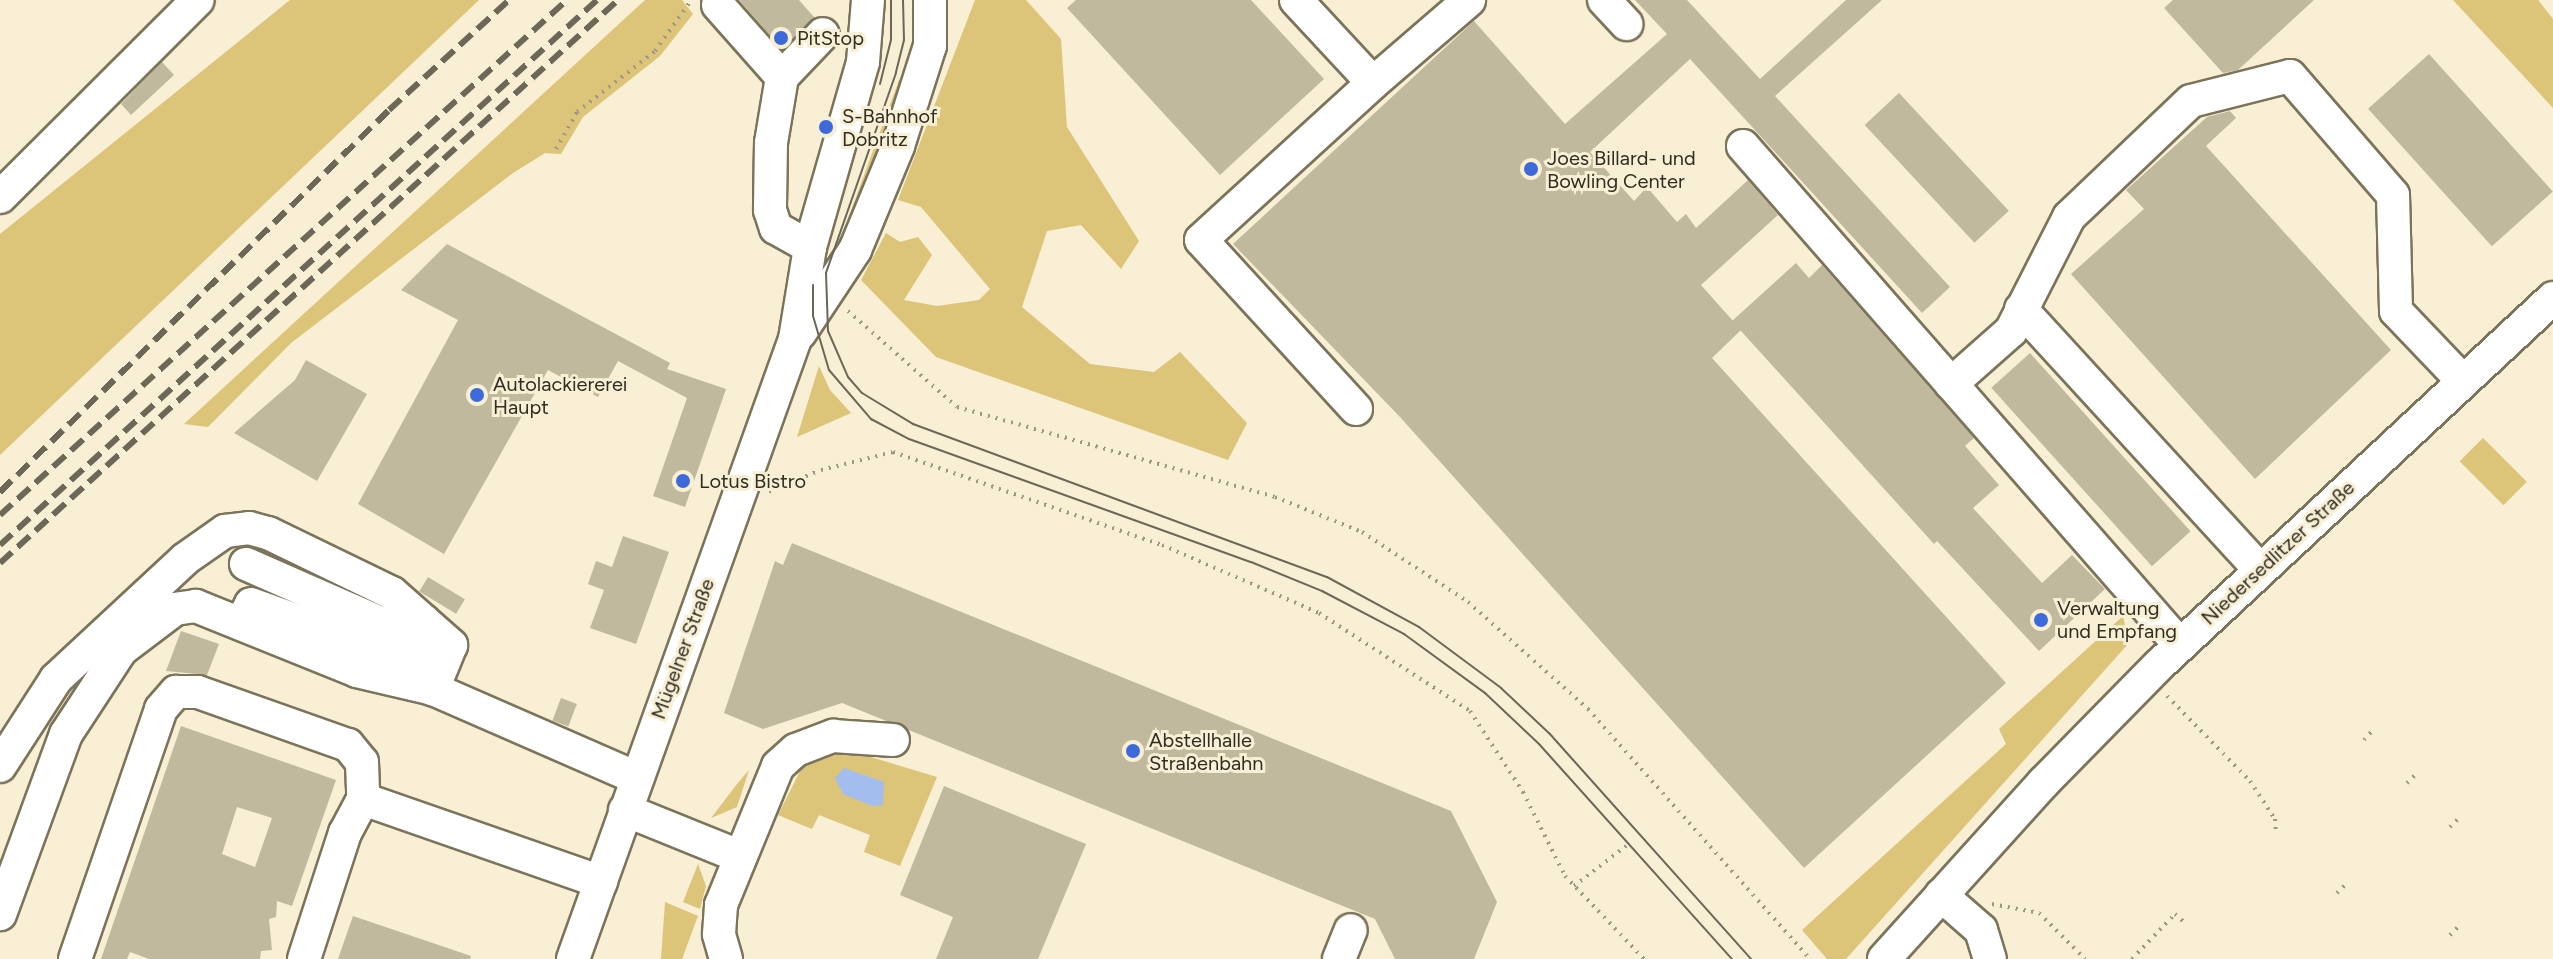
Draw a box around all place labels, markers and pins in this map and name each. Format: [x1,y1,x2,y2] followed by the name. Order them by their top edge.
[797,26,864,50] place label: PitStop
[772,29,790,47] marker: PitStop
[842,104,937,151] place label: S-Bahnhof Dobritz
[817,118,835,136] marker: S-Bahnhof Dobritz
[1547,146,1696,193] place label: Joes Billard- und Bowling Center
[1522,160,1540,178] marker: Joes Billard- und Bowling Center
[493,372,627,419] place label: Autolackiererei Haupt
[468,386,486,404] marker: Autolackiererei Haupt
[699,469,806,493] place label: Lotus Bistro
[674,472,692,490] marker: Lotus Bistro
[2057,596,2177,643] place label: Verwaltung und Empfang
[2032,611,2050,629] marker: Verwaltung und Empfang
[1149,728,1263,775] place label: Abstellhalle Straßenbahn
[1124,742,1142,760] marker: Abstellhalle Straßenbahn

